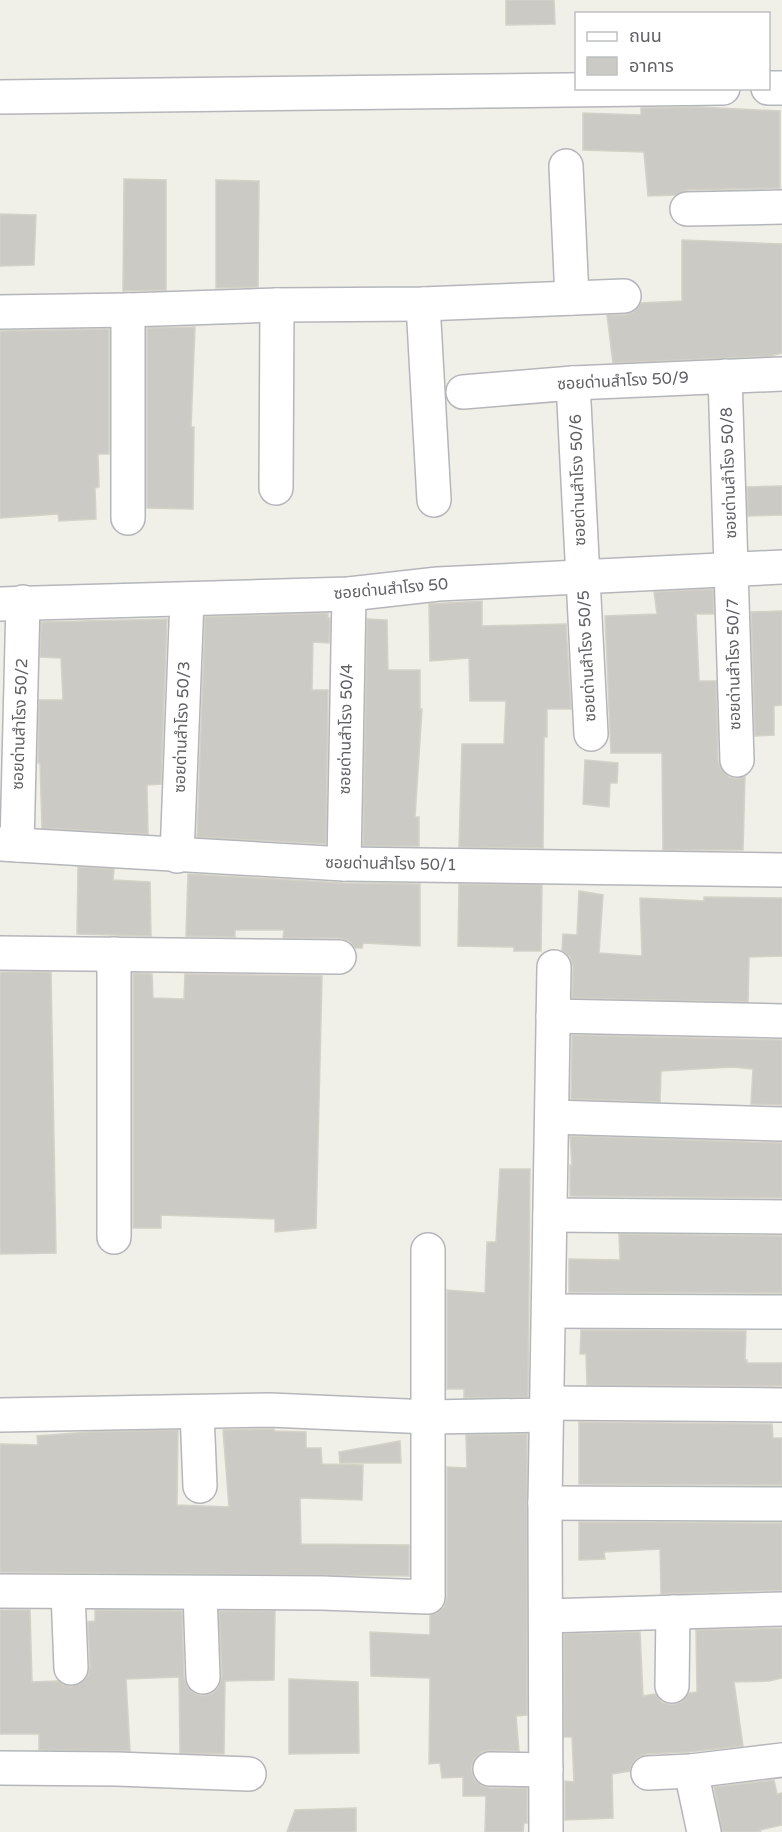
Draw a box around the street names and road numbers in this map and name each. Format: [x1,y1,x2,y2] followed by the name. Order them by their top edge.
[557,368,689,394] street label: ซอยด่านสำโรง 50/9
[717,407,741,539] street label: ซอยด่านสำโรง 50/8
[566,414,590,546] street label: ซอยด่านสำโรง 50/6
[333,574,449,604] street label: ซอยด่านสำโรง 50
[574,590,600,722] street label: ซอยด่านสำโรง 50/5
[723,598,745,730] street label: ซอยด่านสำโรง 50/7
[8,658,32,790] street label: ซอยด่านสำโรง 50/2
[170,661,194,793] street label: ซอยด่านสำโรง 50/3
[335,663,357,795] street label: ซอยด่านสำโรง 50/4
[325,853,457,875] street label: ซอยด่านสำโรง 50/1

